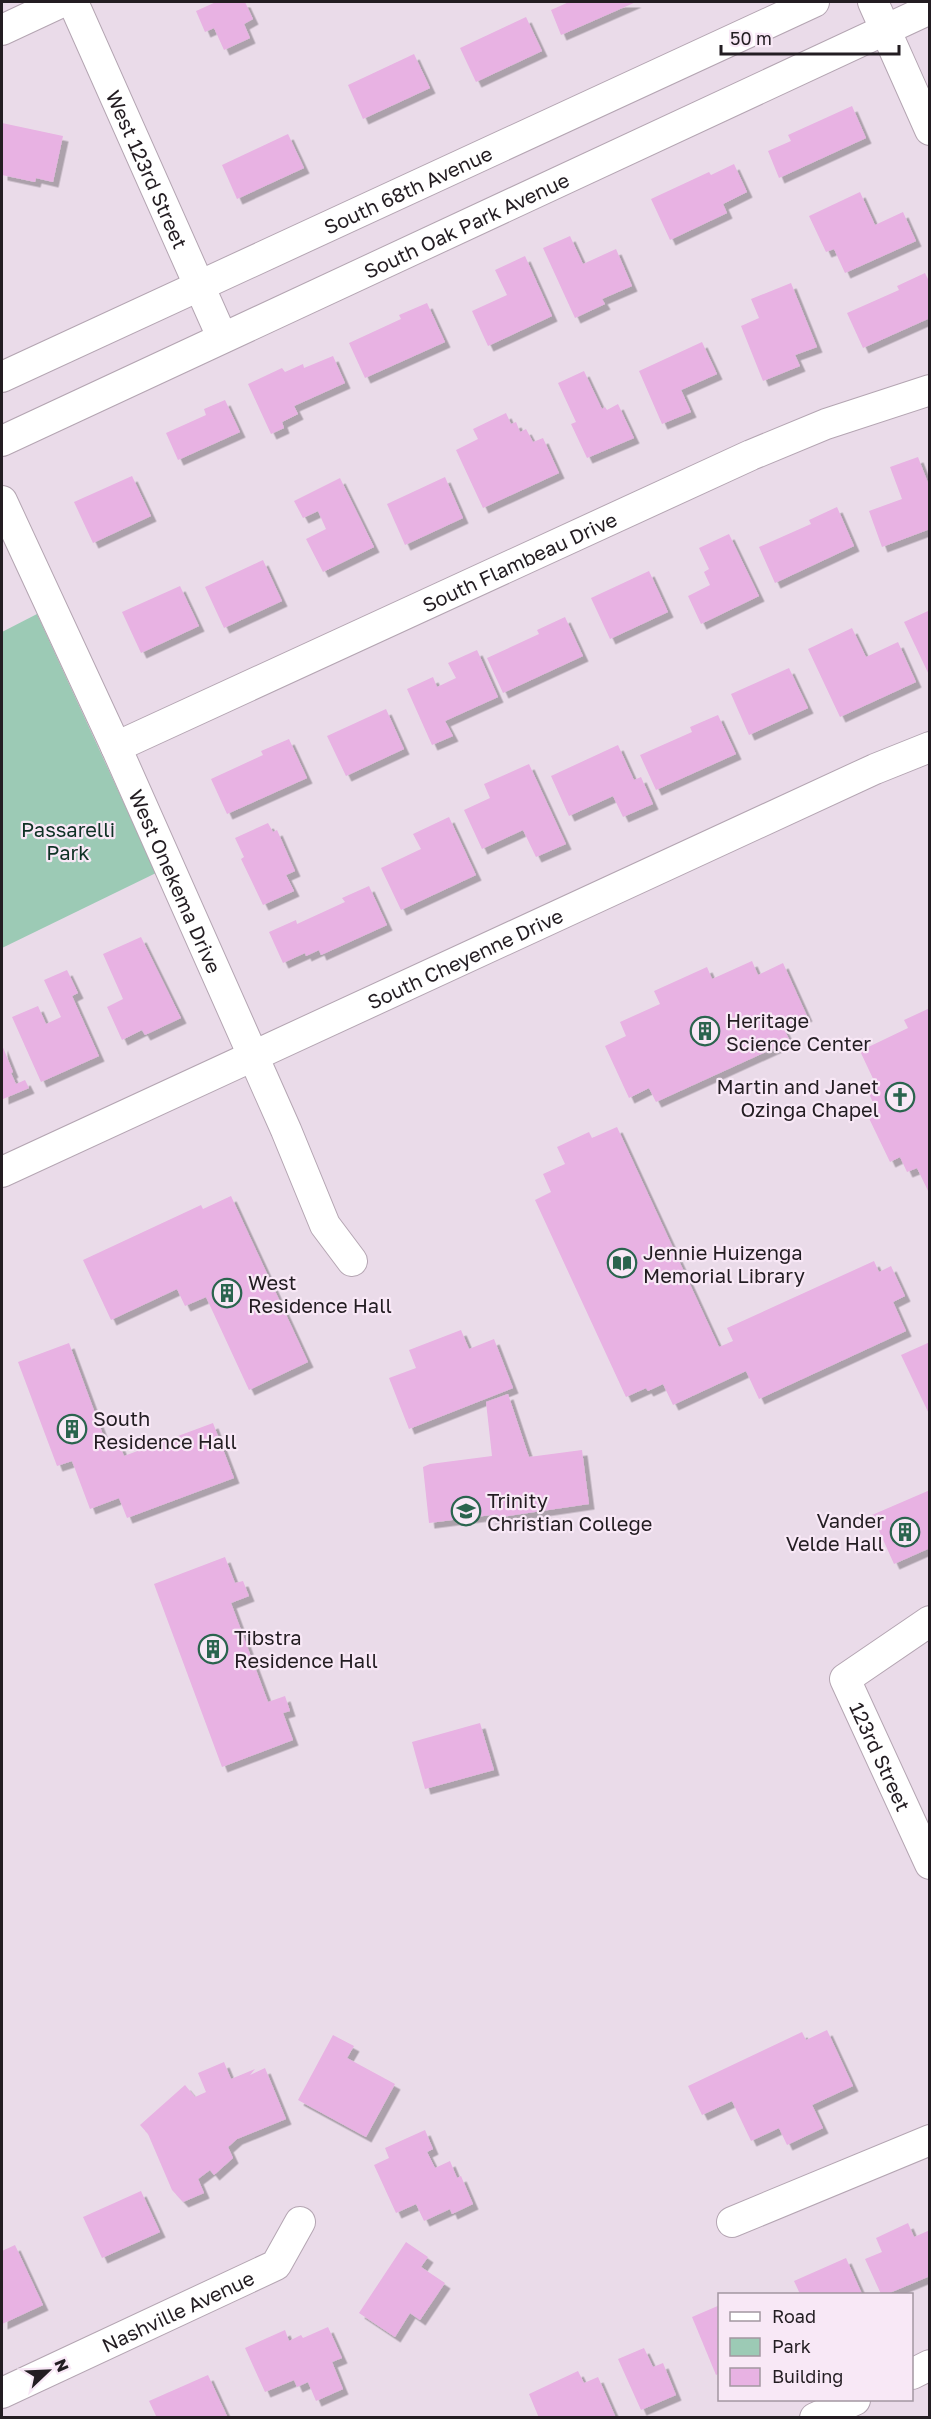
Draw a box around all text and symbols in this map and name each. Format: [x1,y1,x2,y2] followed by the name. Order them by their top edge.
[721,18,900,56] scale bar
[730,27,772,49] text: 50 m
[102,86,193,252] street label: West 123rd Street
[320,140,496,239] street label: South 68th Avenue
[360,167,573,283] street label: South Oak Park Avenue
[418,506,620,617] street label: South Flambeau Drive
[124,786,227,977] street label: West Onekema Drive
[21,817,115,864] park label: Passarelli Park
[363,903,567,1014] street label: South Cheyenne Drive
[726,1008,871,1055] place label: Heritage Science Center
[689,1015,721,1047] building icon: Heritage Science Center
[716,1074,879,1121] place label: Martin and Janet Ozinga Chapel
[884,1081,916,1113] church icon: Martin and Janet Ozinga Chapel
[643,1240,805,1287] place label: Jennie Huizenga Memorial Library
[606,1247,638,1279] library icon: Jennie Huizenga Memorial Library
[248,1270,392,1317] place label: West Residence Hall
[211,1277,243,1309] building icon: West Residence Hall
[93,1406,237,1453] place label: South Residence Hall
[56,1413,88,1445] building icon: South Residence Hall
[487,1488,652,1535] place label: Trinity Christian College
[450,1495,482,1527] school or university icon: Trinity Christian College
[786,1508,884,1555] place label: Vander Velde Hall
[889,1516,921,1548] building icon: Vander Velde Hall
[234,1625,378,1672] place label: Tibstra Residence Hall
[197,1633,229,1665] building icon: Tibstra Residence Hall
[845,1698,916,1815] street label: 123rd Street
[98,2265,258,2357] street label: Nashville Avenue
[718,2293,913,2401] legend
[772,2305,816,2327] text: Road
[772,2335,811,2357] text: Park
[18,2341,78,2401] north arrow
[50,2356,73,2375] text: N
[772,2365,843,2387] text: Building

